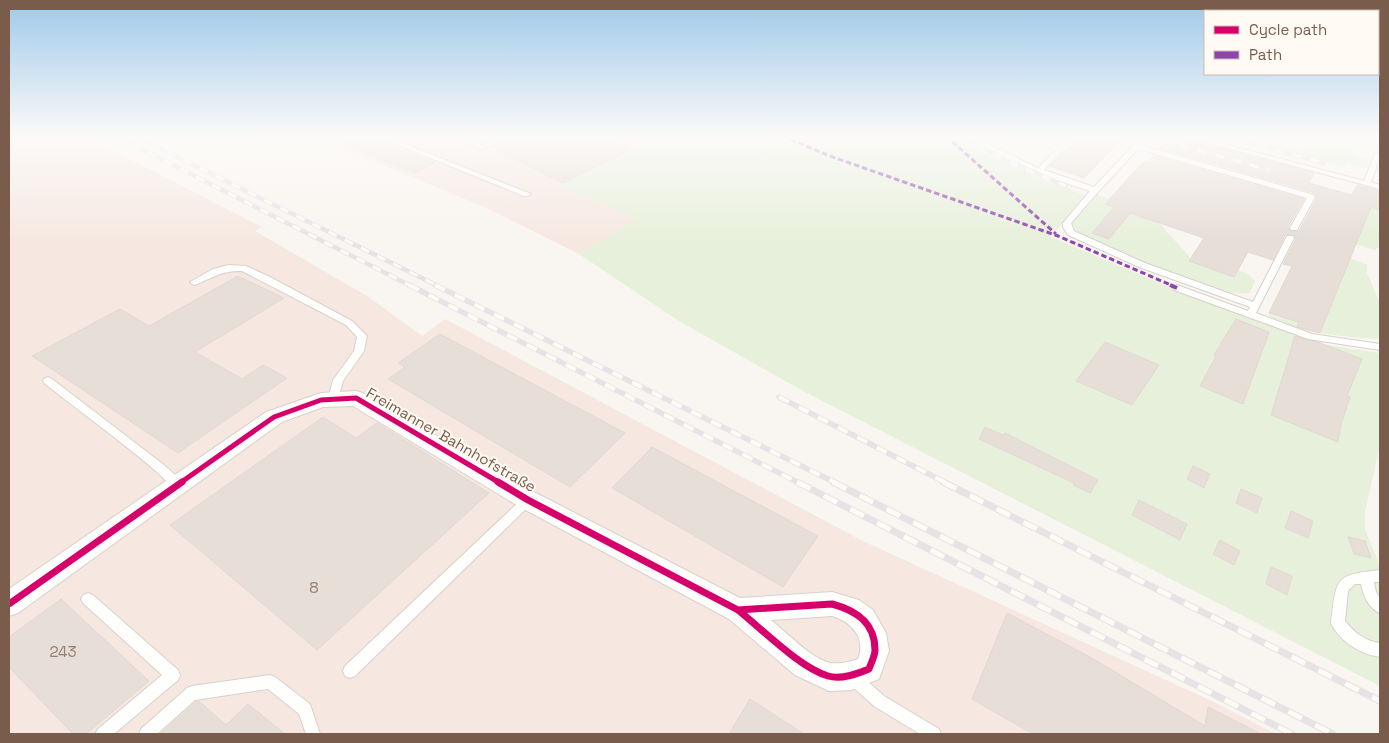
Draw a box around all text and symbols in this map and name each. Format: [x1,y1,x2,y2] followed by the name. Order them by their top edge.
[1204,10,1379,75] legend
[1249,20,1327,39] text: Cycle path
[1249,45,1282,64] text: Path
[363,383,540,496] street label: Freimanner Bahnhofstraße
[309,578,319,597] house number: 8
[49,642,77,661] house number: 243

